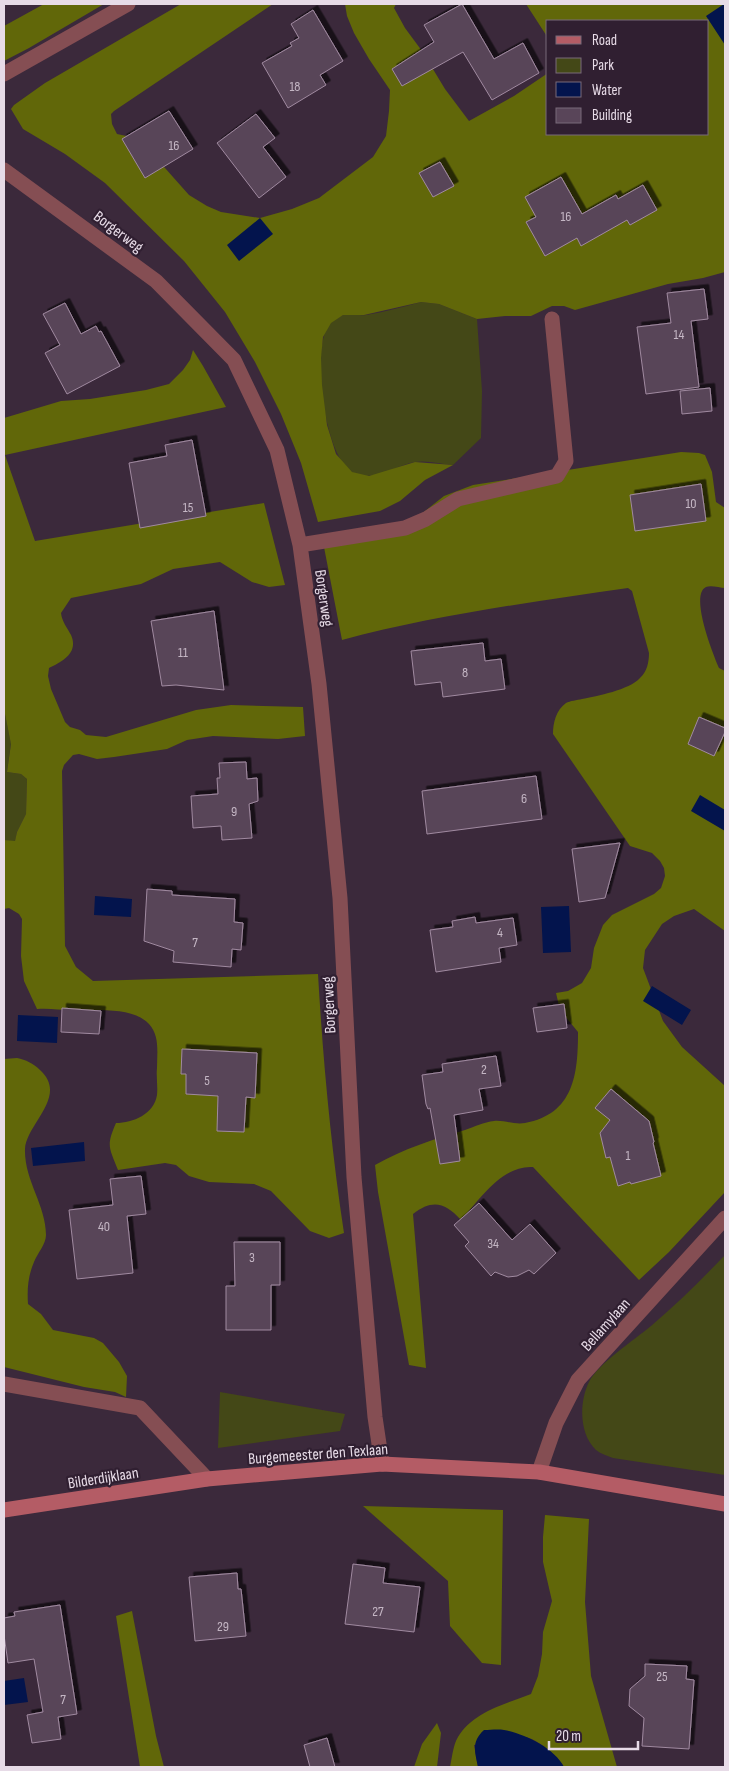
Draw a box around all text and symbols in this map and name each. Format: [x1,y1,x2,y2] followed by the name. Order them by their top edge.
[546,20,709,135] legend
[592,31,617,50] text: Road
[592,56,614,75] text: Park
[289,78,301,95] house number: 18
[592,81,623,100] text: Water
[592,106,632,125] text: Building
[168,137,180,154] house number: 16
[90,207,147,257] street label: Borgerweg
[560,208,572,225] house number: 16
[674,326,685,343] house number: 14
[685,495,697,512] house number: 10
[183,499,194,516] house number: 15
[310,569,337,628] street label: Borgerweg
[178,644,188,661] house number: 11
[462,664,468,681] house number: 8
[521,790,527,807] house number: 6
[231,803,237,820] house number: 9
[497,924,503,941] house number: 4
[192,934,198,951] house number: 7
[319,976,340,1034] street label: Borgerweg
[481,1061,487,1078] house number: 2
[204,1072,210,1089] house number: 5
[626,1147,631,1164] house number: 1
[98,1218,110,1235] house number: 40
[487,1235,499,1252] house number: 34
[249,1249,255,1266] house number: 3
[578,1295,635,1355] street label: Bellamylaan
[247,1440,389,1469] street label: Burgemeester den Texlaan
[67,1464,140,1493] street label: Bilderdijklaan
[372,1603,384,1620] house number: 27
[217,1618,229,1635] house number: 29
[656,1668,668,1685] house number: 25
[60,1691,66,1708] house number: 7
[549,1718,638,1750] scale bar
[556,1727,581,1746] text: 20 m

